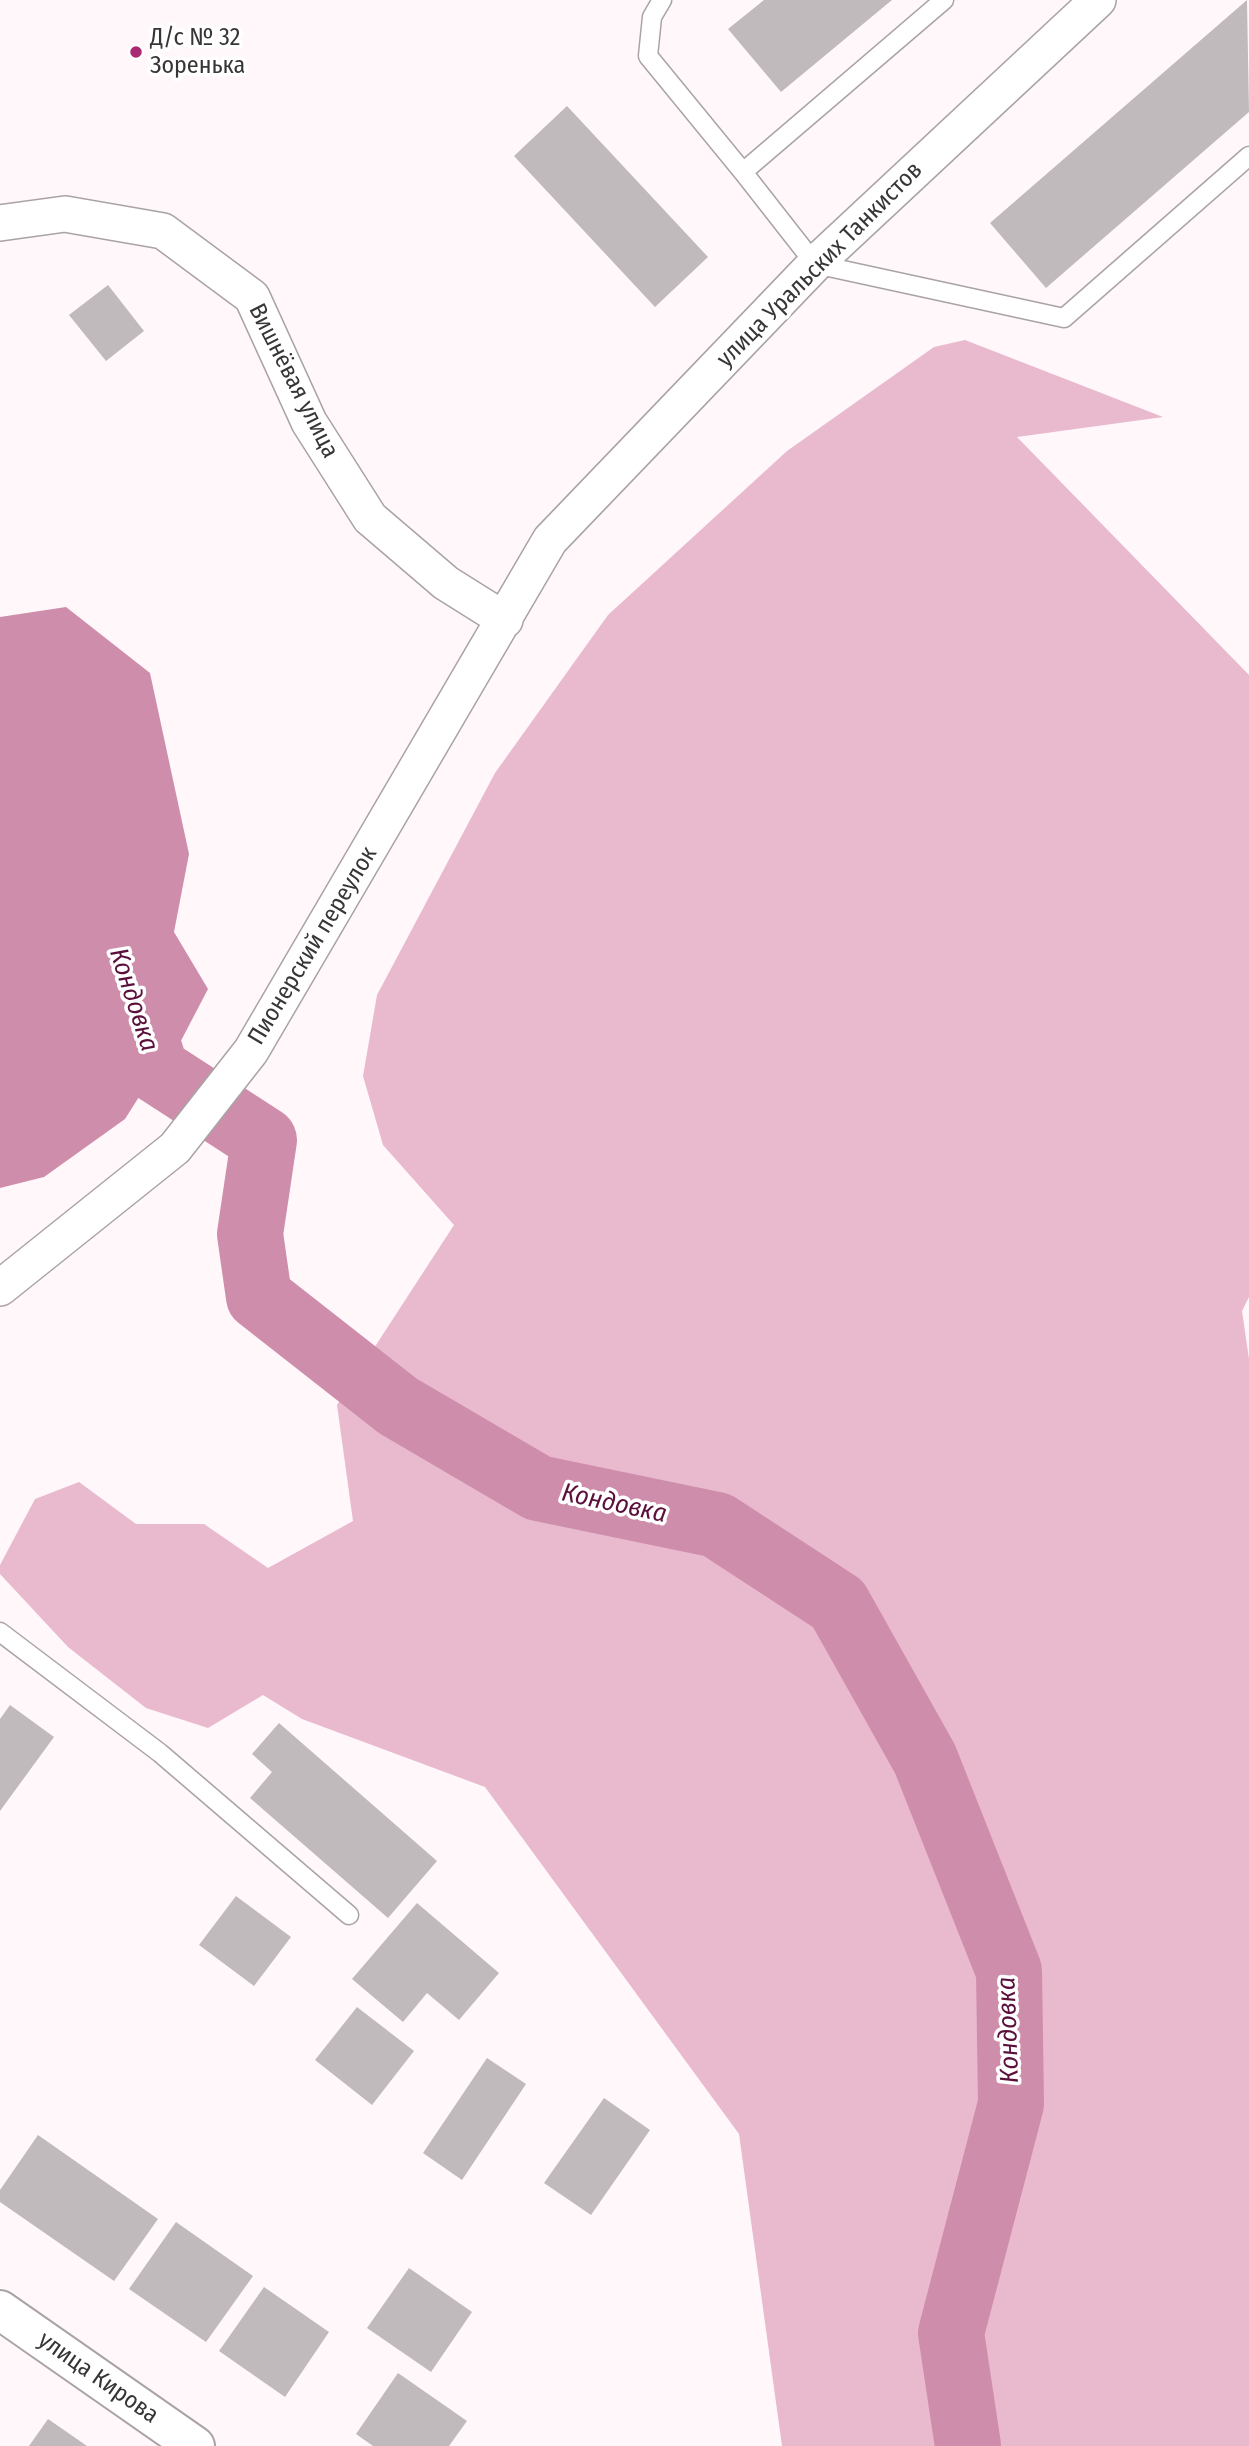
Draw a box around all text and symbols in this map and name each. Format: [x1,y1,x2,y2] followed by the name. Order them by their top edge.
[150,24,245,80] place label: Д/с № 32 Зоренька
[128,44,144,60] marker: Д/с № 32 Зоренька
[711,156,929,374] street label: улица Уральских Танкистов
[242,299,344,463] street label: Вишнёвая улица
[242,842,384,1050] street label: Пионерский переулок
[102,945,164,1055] water label: Кондовка
[559,1478,669,1530] water label: Кондовка
[992,1976,1026,2084] water label: Кондовка
[32,2326,164,2430] street label: улица Кирова

